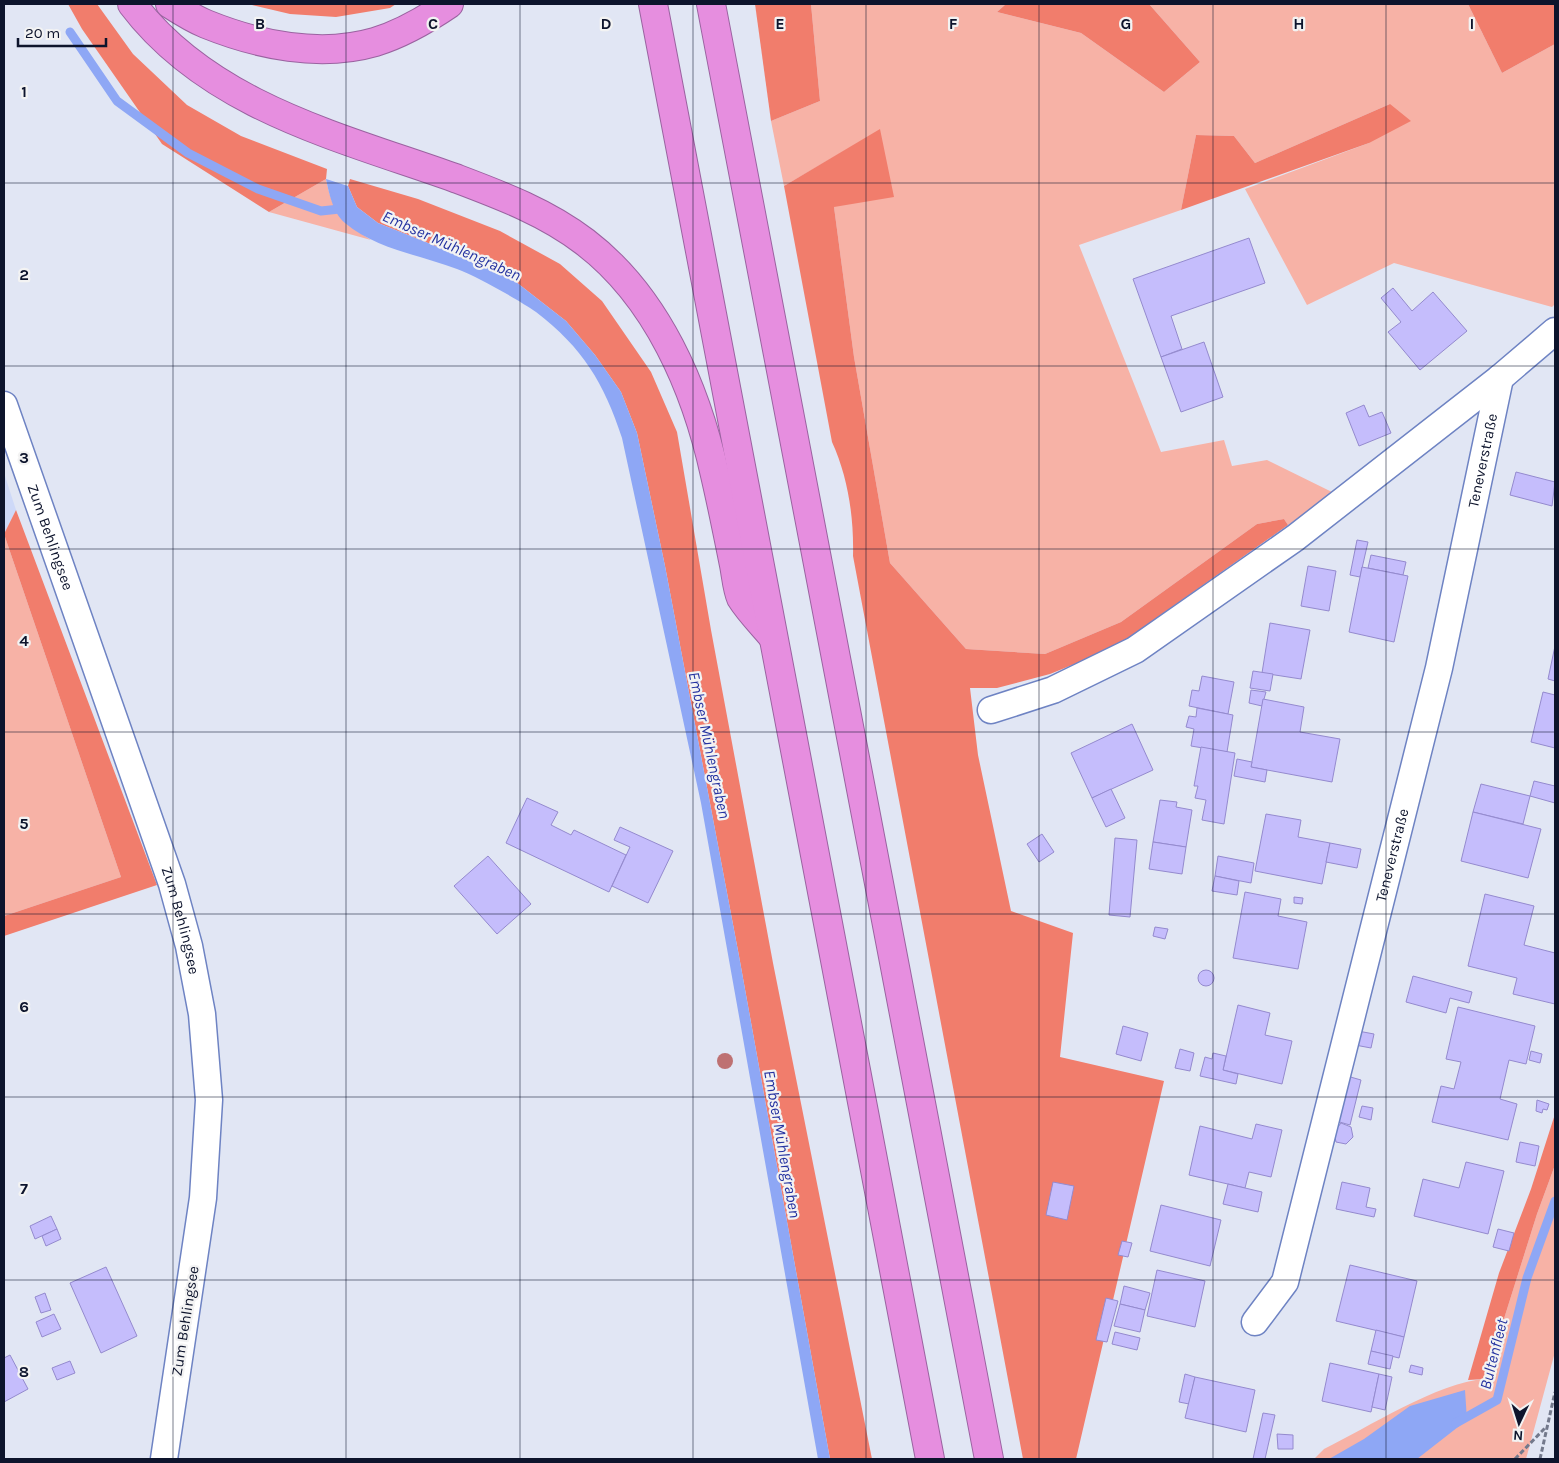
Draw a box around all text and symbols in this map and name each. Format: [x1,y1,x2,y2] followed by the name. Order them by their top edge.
[255,14,265,33] text: B
[428,14,438,33] text: C
[601,14,612,33] text: D
[775,14,785,33] text: E
[949,14,958,33] text: F
[1121,14,1131,33] text: G
[1293,14,1305,33] text: H
[1470,14,1474,33] text: I
[18,15,105,47] scale bar
[25,24,60,42] text: 20 m
[21,82,27,101] text: 1
[380,206,524,285] water label: Embser Mühlengraben
[19,265,29,284] text: 2
[1464,412,1501,509] street label: Teneverstraße
[19,448,29,467] text: 3
[23,482,77,593] street label: Zum Behlingsee
[19,631,29,650] text: 4
[685,670,734,820] water label: Embser Mühlengraben
[1372,807,1412,904] street label: Teneverstraße
[19,814,29,833] text: 5
[157,864,203,976] street label: Zum Behlingsee
[19,997,29,1016] text: 6
[760,1069,805,1220] water label: Embser Mühlengraben
[20,1179,28,1198] text: 7
[167,1265,203,1377] street label: Zum Behlingsee
[1476,1316,1512,1392] water label: Bultenfleet
[19,1362,29,1381] text: 8
[1494,1398,1544,1448] north arrow
[1513,1427,1524,1444] text: N

